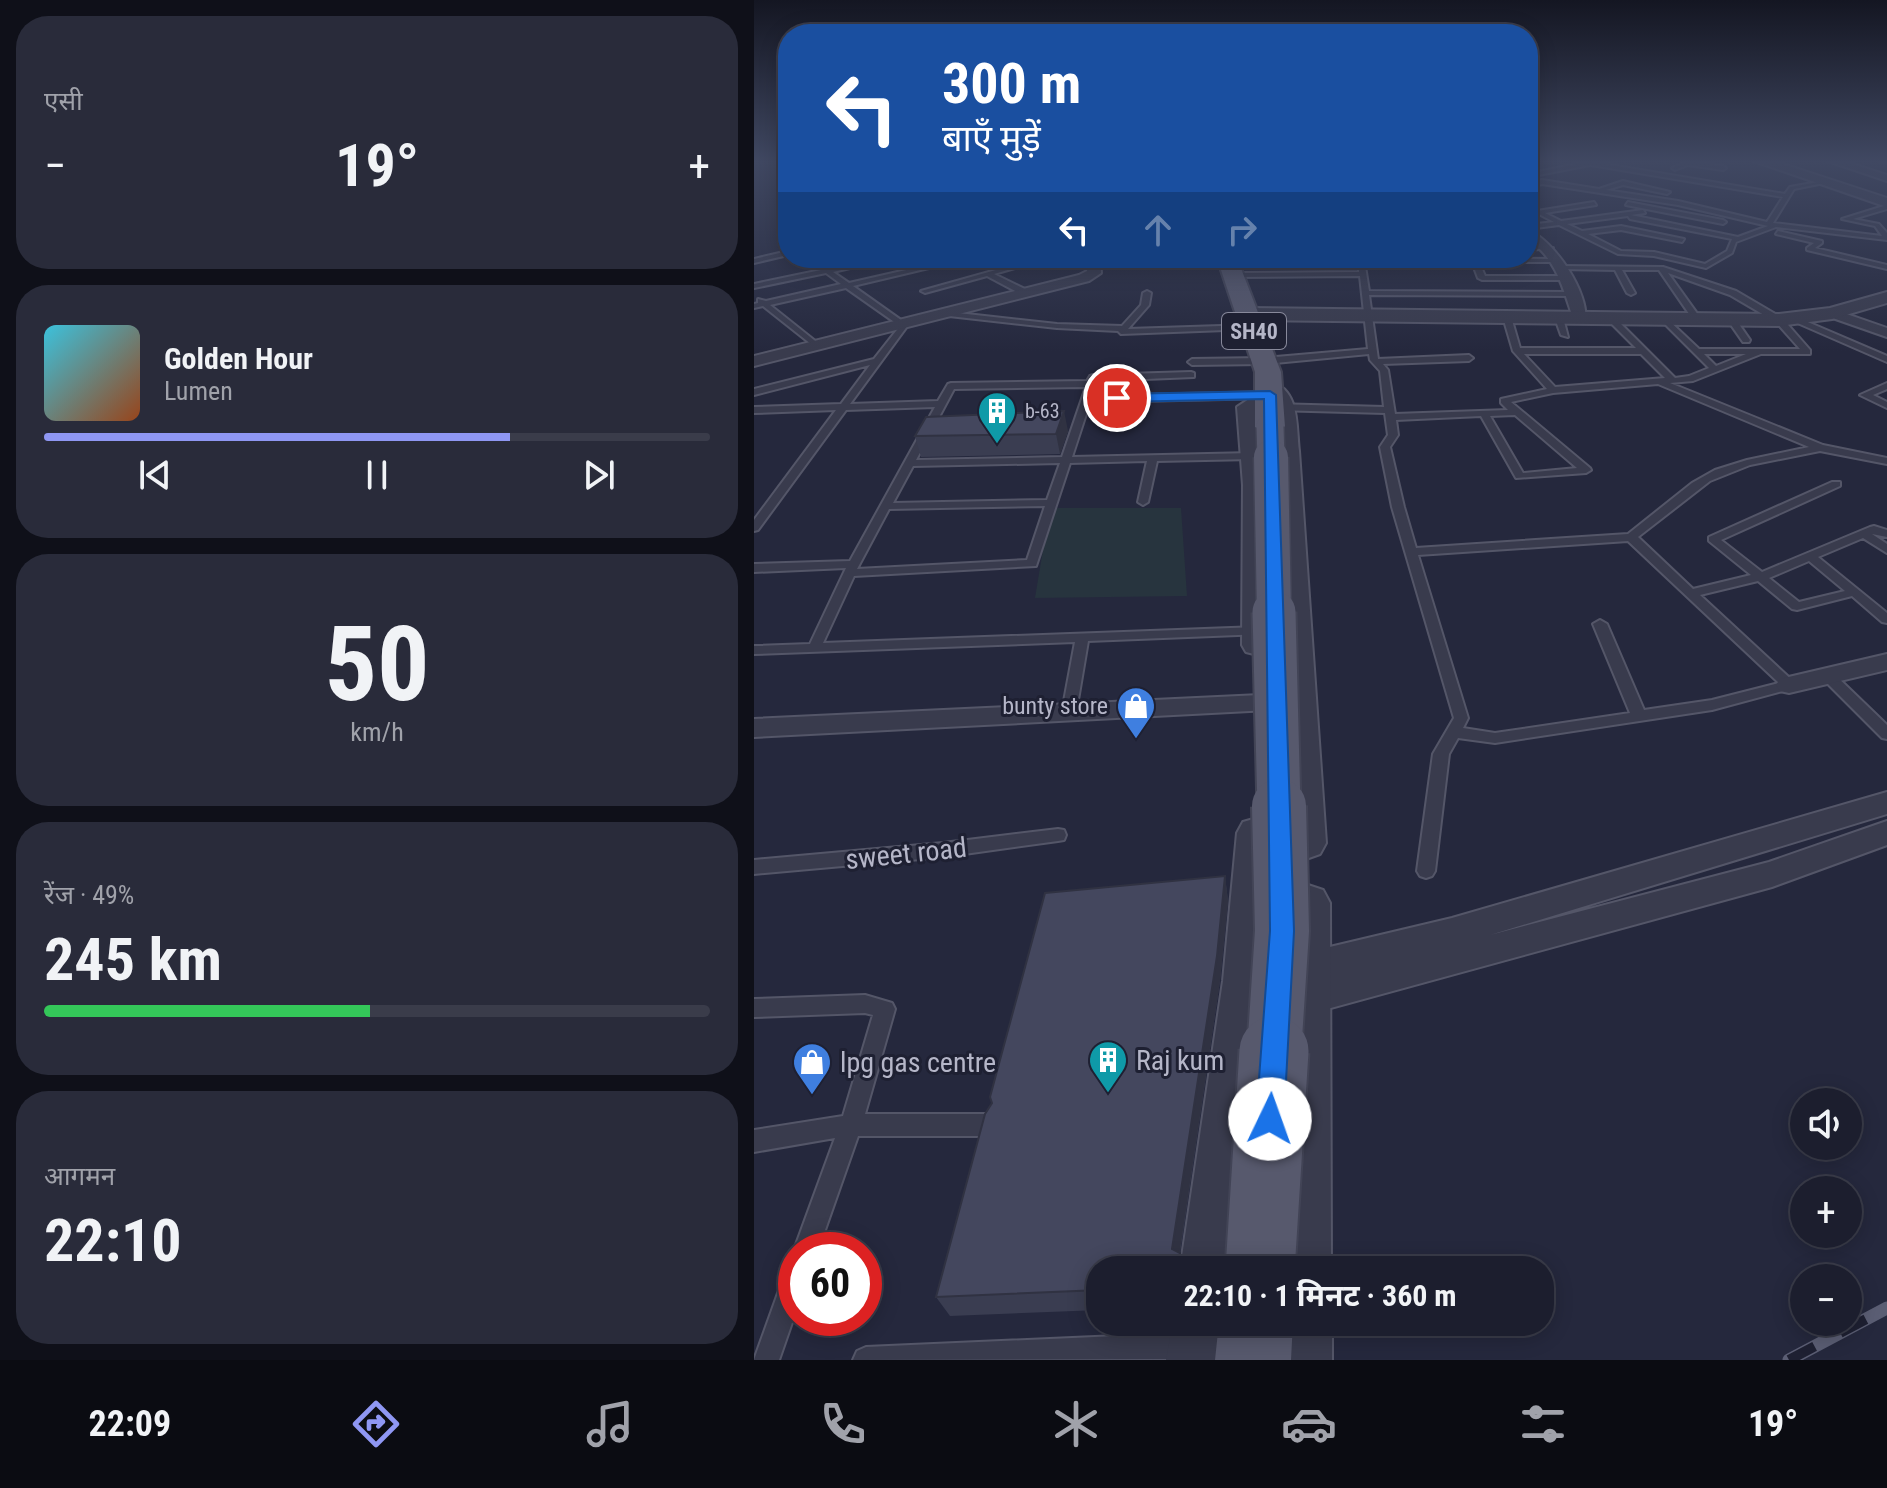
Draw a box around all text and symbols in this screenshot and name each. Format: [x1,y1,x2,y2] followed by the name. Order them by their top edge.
[942,51,1081,117] text: 300 m
[810,56,914,160] icon: left
[44,86,83,116] text: एसी
[942,118,1041,160] text: बाएँ मुड़ें
[335,130,419,201] text: 19°
[44,140,66,192] text: −
[688,140,710,192] text: +
[1052,208,1096,252] icon: left
[1136,208,1180,252] icon: ahead
[1220,208,1264,252] icon: right
[1222,313,1286,349] road number: SH40
[164,341,313,376] text: Golden Hour
[1083,364,1151,432] pin
[164,376,233,406] text: Lumen
[1095,376,1139,420] icon: arrive
[976,390,1018,445] building icon: b-63
[1025,399,1060,423] place label: b-63
[133,453,177,497] icon: previous
[355,453,399,497] icon: pause
[577,453,621,497] icon: next
[324,604,430,725] text: 50
[1115,685,1157,740] shop icon: bunty store
[1002,692,1108,720] place label: bunty store
[350,717,404,747] text: km/h
[844,831,968,876] street label: sweet road
[44,880,134,910] text: रेंज · 49%
[44,924,222,995] text: 245 km
[1087,1039,1129,1094] building icon: Raj kum
[791,1041,833,1096] shop icon: lpg gas centre
[1136,1044,1224,1077] place label: Raj kum
[840,1046,996,1079] place label: lpg gas centre
[1228,1077,1312,1161] position arrow
[1790,1088,1862,1336] map controls
[1790,1088,1862,1160] button: sound
[44,1161,115,1191] text: आगमन
[1790,1176,1862,1248] button: +
[44,1205,182,1276] text: 22:10
[778,1232,882,1336] speed limit sign: 60
[1790,1264,1862,1336] button: −
[1183,1278,1457,1313] text: 22:10 · 1 मिनट · 360 m
[348,1396,404,1452] icon: directions
[582,1396,638,1452] icon: music
[815,1396,871,1452] icon: phone
[1048,1396,1104,1452] icon: climate
[1281,1396,1337,1452] icon: car
[1515,1396,1571,1452] icon: filters
[89,1403,171,1445] text: 22:09
[1748,1403,1798,1445] text: 19°

